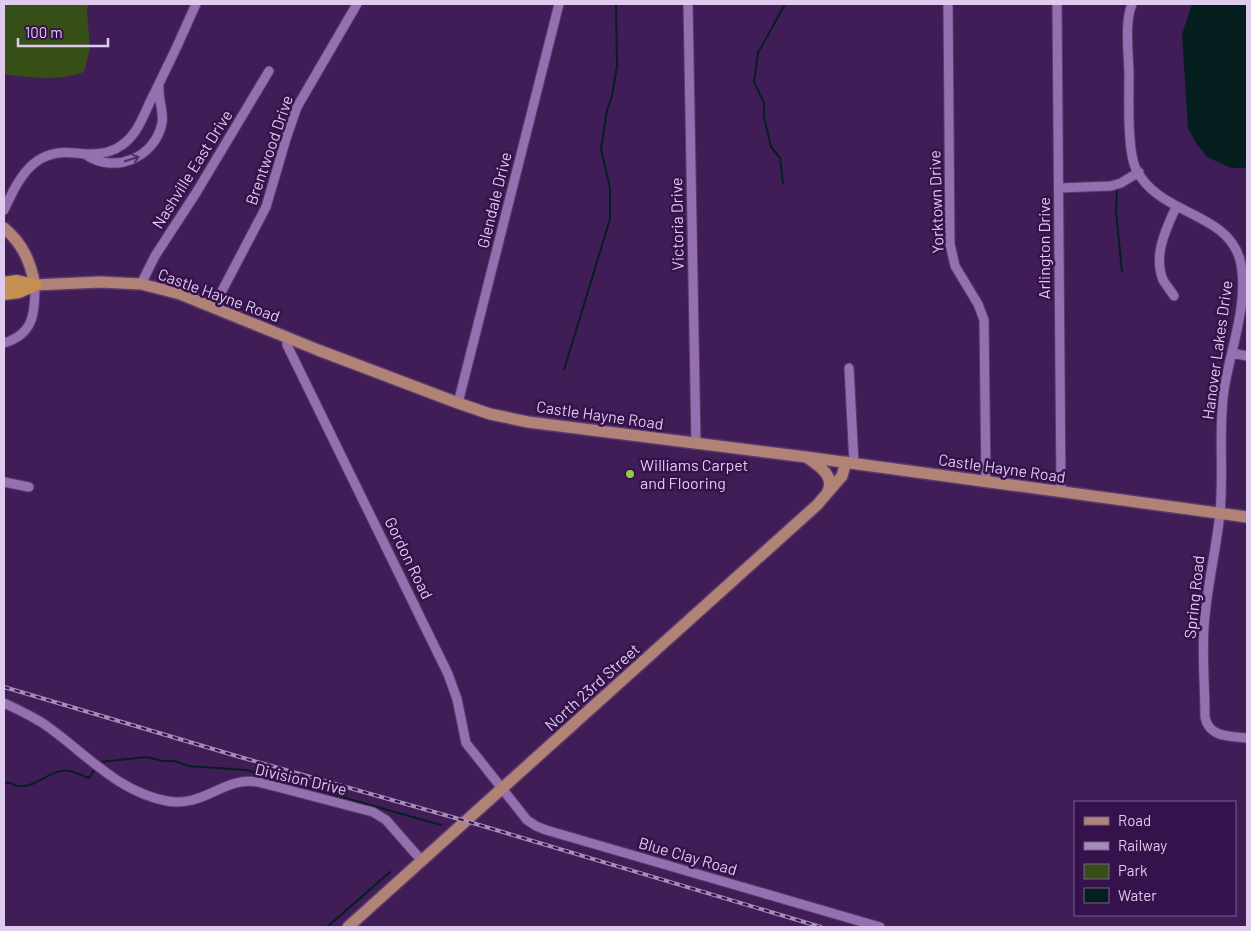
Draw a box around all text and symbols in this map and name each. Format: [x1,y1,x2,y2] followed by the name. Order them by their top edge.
[18,15,108,47] scale bar
[25,23,63,41] text: 100 m
[241,92,296,207] street label: Brentwood Drive
[147,106,236,232] street label: Nashville East Drive
[472,150,515,250] street label: Glendale Drive
[924,150,947,254] street label: Yorktown Drive
[123,154,139,163] one-way arrow
[666,177,687,271] street label: Victoria Drive
[1034,197,1053,299] street label: Arlington Drive
[156,264,283,325] street label: Castle Hayne Road
[1197,279,1236,421] street label: Hanover Lakes Drive
[535,396,665,433] street label: Castle Hayne Road
[937,449,1067,486] street label: Castle Hayne Road
[640,455,748,492] place label: Williams Carpet and Flooring
[624,468,636,480] marker: Williams Carpet and Flooring
[381,514,437,602] street label: Gordon Road
[1180,554,1207,640] street label: Spring Road
[540,639,643,734] street label: North 23rd Street
[253,759,349,798] street label: Division Drive
[1074,801,1236,916] legend
[1118,811,1151,829] text: Road
[637,832,740,879] street label: Blue Clay Road
[1118,836,1167,854] text: Railway
[1118,861,1148,879] text: Park
[1118,886,1157,904] text: Water

